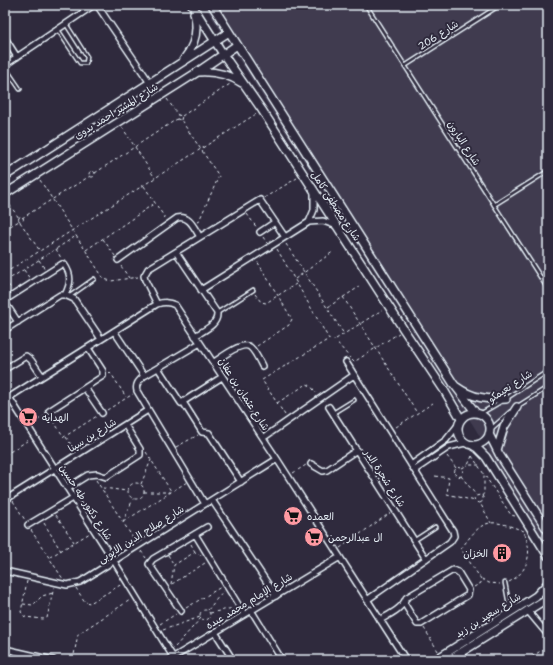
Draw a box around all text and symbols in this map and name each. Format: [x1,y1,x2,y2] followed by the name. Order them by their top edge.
[415,17,461,54] street label: شارع 206
[72,80,161,143] street label: شارع المشير احمد بدوى
[444,118,483,169] street label: شارع البارون
[308,169,364,244] street label: شارع مصطفى كامل
[215,355,273,434] street label: شارع عثمان بن عفان
[484,367,536,407] street label: شارع نعيمكو
[17,406,39,428] supermarket icon: الهدايه
[42,411,69,424] place label: الهدايه
[65,415,119,456] street label: شارع بن سينا
[360,446,409,510] street label: شارع شجرة الدر
[56,462,115,543] street label: شارع دكتور طه حسين
[96,502,187,567] street label: شارع صلاح الدين الايوبى
[282,505,304,527] supermarket icon: العمده
[307,510,334,523] place label: العمده
[303,526,325,548] supermarket icon: ال عبدالرحمن
[328,531,383,544] place label: ال عبدالرحمن
[491,542,513,564] building icon: الخزان
[463,547,488,560] place label: الخزان
[203,570,295,633] street label: شارع الإمام محمد عبده
[453,589,524,641] street label: شارع سعيد بن زيد

